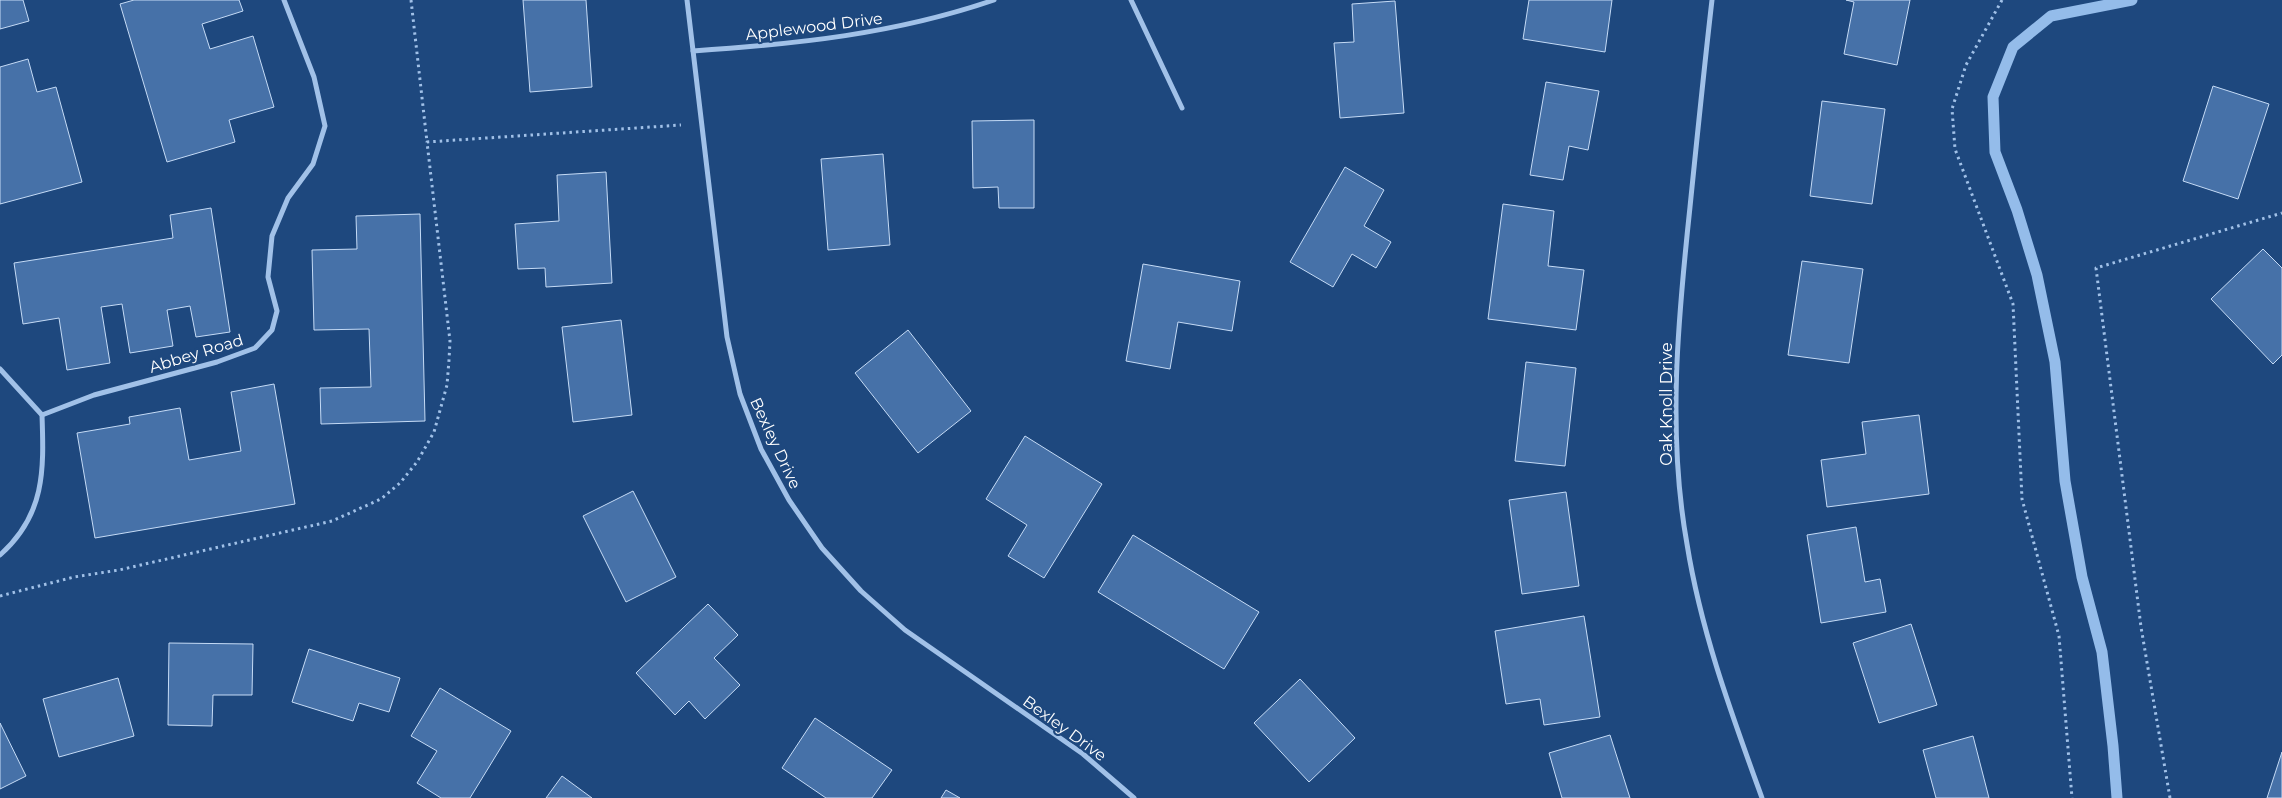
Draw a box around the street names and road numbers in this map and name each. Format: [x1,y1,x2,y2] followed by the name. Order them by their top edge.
[745,9,884,44] street label: Applewood Drive
[147,330,246,377] street label: Abbey Road
[1657,342,1676,466] street label: Oak Knoll Drive
[746,394,805,492] street label: Bexley Drive
[1019,692,1110,765] street label: Bexley Drive

